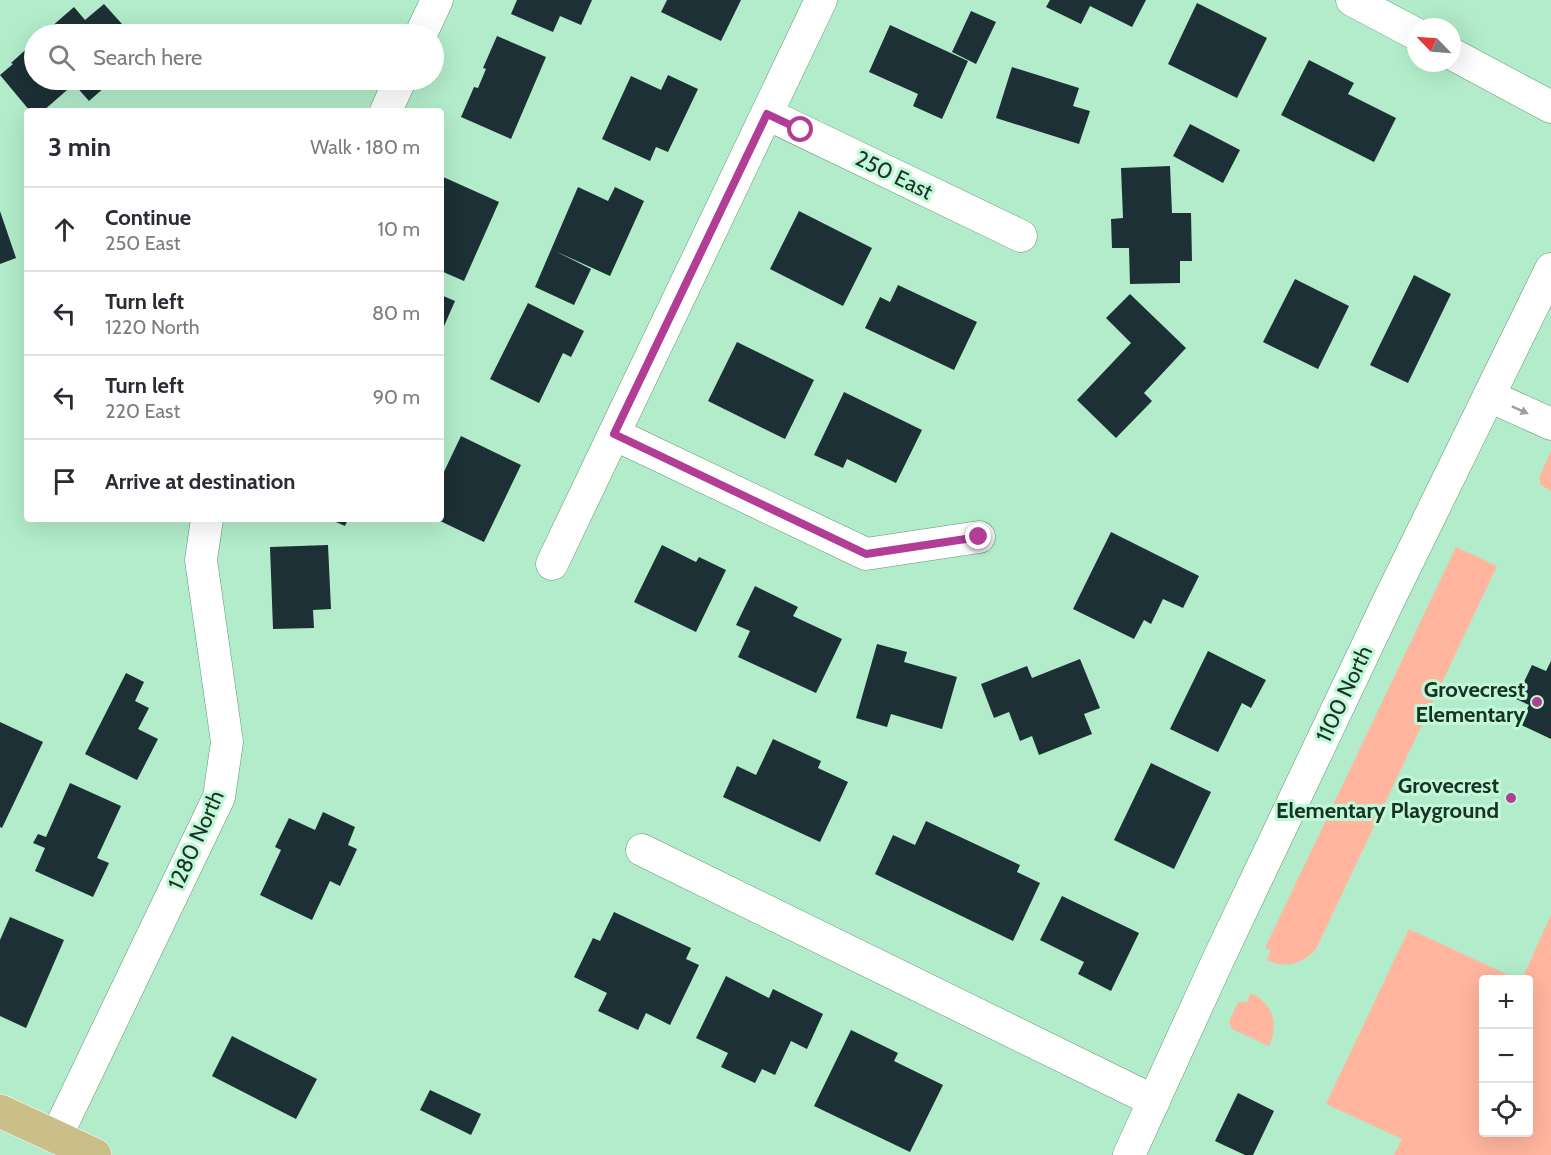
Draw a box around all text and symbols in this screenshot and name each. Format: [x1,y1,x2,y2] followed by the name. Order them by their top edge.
[1407,18,1461,72] north arrow
[24,24,444,90] search box
[45,41,78,74] icon: search
[93,44,202,71] text: Search here
[787,116,813,142] route start
[48,131,111,163] text: 3 min
[310,135,420,159] text: Walk · 180 m
[851,145,938,206] street label: 250 East
[105,204,191,231] text: Continue
[48,213,81,246] icon: ahead
[377,217,420,241] text: 10 m
[105,231,180,255] text: 250 East
[105,288,184,315] text: Turn left
[48,297,81,330] icon: left
[372,301,420,325] text: 80 m
[105,315,200,339] text: 1220 North
[105,372,184,399] text: Turn left
[48,381,81,414] icon: left
[373,385,420,409] text: 90 m
[105,399,180,423] text: 220 East
[1511,406,1529,416] one-way arrow
[48,465,81,498] icon: arrive
[105,468,295,495] text: Arrive at destination
[965,523,991,549] route end
[1310,641,1378,747] street label: 1100 North
[1415,676,1525,728] place label: Grovecrest Elementary
[1530,695,1544,709] marker: Grovecrest Elementary
[1276,772,1499,824] place label: Grovecrest Elementary Playground
[162,786,230,894] street label: 1280 North
[1504,791,1518,805] marker: Grovecrest Elementary Playground
[1479,975,1533,1137] map controls
[1479,975,1533,1029] button: +
[1479,1029,1533,1083] button: −
[1479,1083,1533,1137] button: locate

